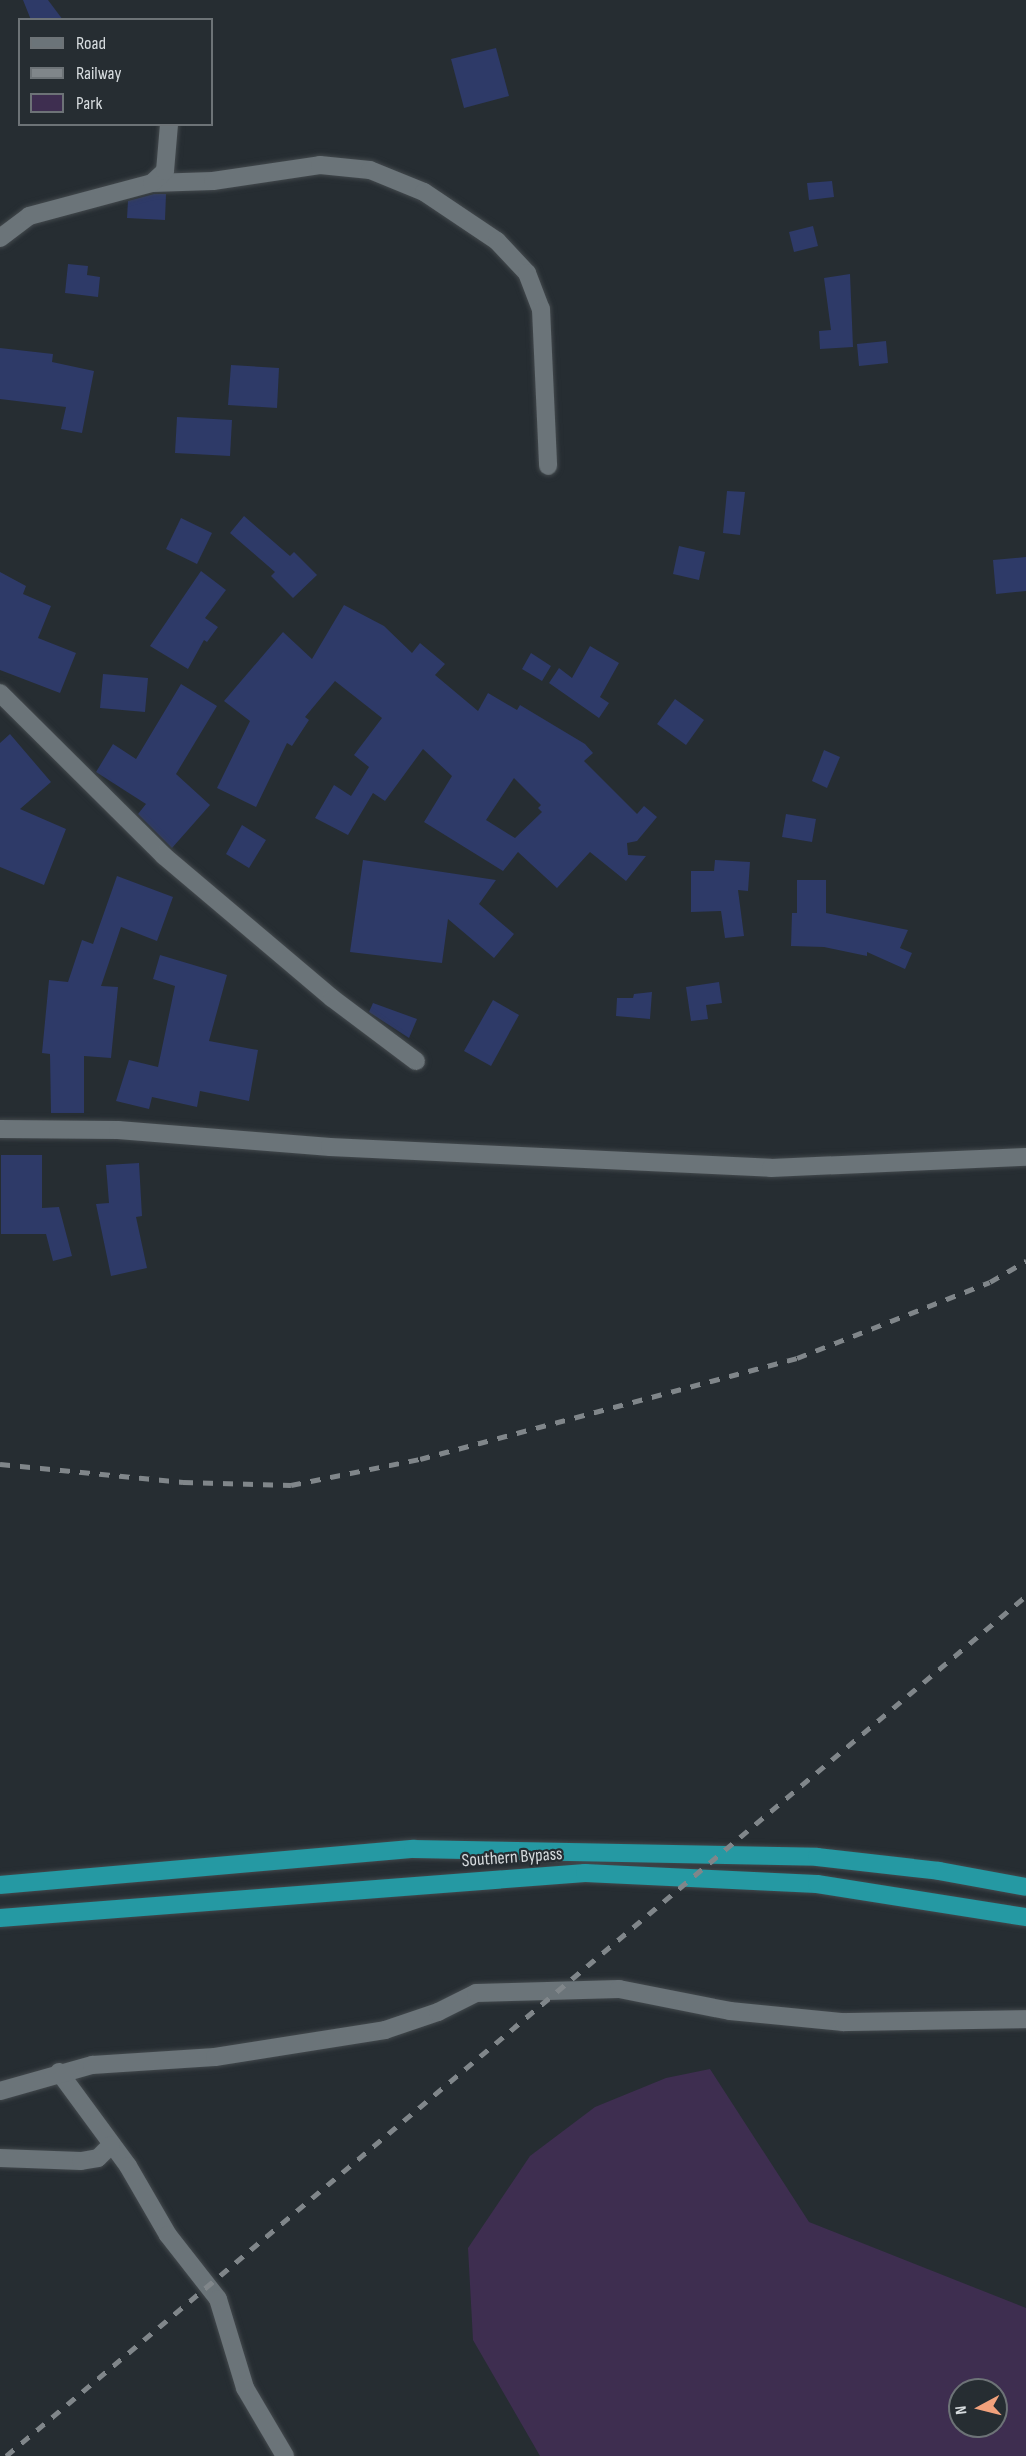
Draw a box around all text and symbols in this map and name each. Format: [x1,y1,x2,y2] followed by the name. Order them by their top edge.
[18,18,213,126] legend
[76,33,106,54] text: Road
[76,63,121,84] text: Railway
[76,93,102,114] text: Park
[461,1844,563,1872] street label: Southern Bypass
[948,2378,1008,2438] north arrow
[952,2405,972,2415] text: N

